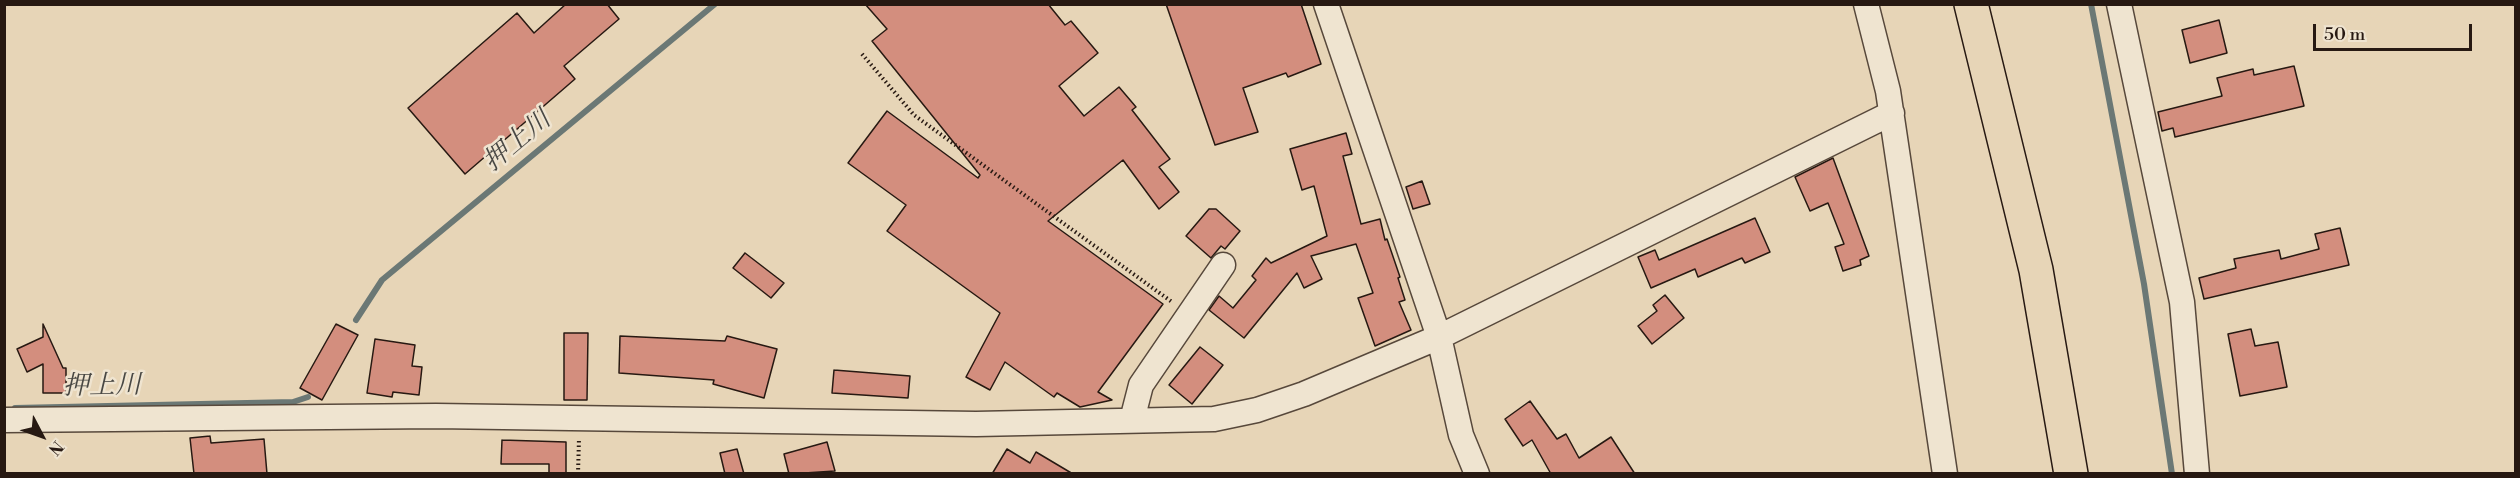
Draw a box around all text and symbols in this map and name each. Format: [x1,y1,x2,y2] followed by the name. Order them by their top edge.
[2316,12,2475,50] scale bar
[2324,23,2365,46] text: 50 m
[478,105,558,179] water label: 押上川
[63,371,141,403] water label: 押上川
[12,406,72,466] north arrow
[44,436,67,459] text: N

